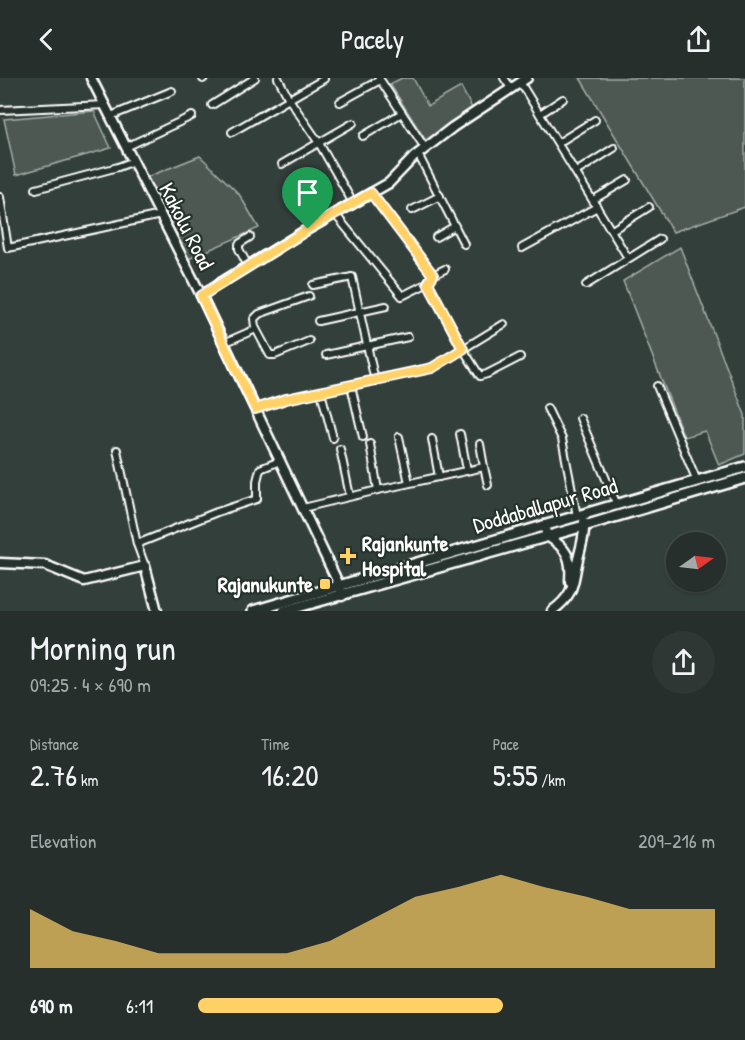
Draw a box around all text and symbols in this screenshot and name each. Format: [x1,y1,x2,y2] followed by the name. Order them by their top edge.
[341,21,404,57] text: Pacely
[30,23,63,56] icon: back
[682,23,715,56] icon: share
[282,167,333,229] pin
[291,176,324,209] icon: arrive
[152,177,222,275] street label: Kakolu Road
[469,470,621,540] street label: Doddaballapur Road
[362,528,449,584] place label: Rajankunte Hospital
[666,532,726,592] north arrow
[666,532,726,592] map controls
[339,547,357,565] marker: Rajankunte Hospital
[218,569,313,599] place label: Rajanukunte
[318,577,332,591] marker: Rajanukunte
[30,626,176,670] text: Morning run
[652,631,715,694] button: share
[30,671,151,698] text: 09:25 · 4 × 690 m
[30,733,79,755] text: Distance
[261,733,290,755] text: Time
[493,733,519,755] text: Pace
[30,755,77,795] text: 2.76
[261,755,319,795] text: 16:20
[493,755,538,795] text: 5:55
[77,769,98,791] text: km
[538,769,566,791] text: /km
[30,827,96,854] text: Elevation
[638,827,715,854] text: 209–216 m
[30,992,72,1019] text: 690 m
[126,992,153,1019] text: 6:11

